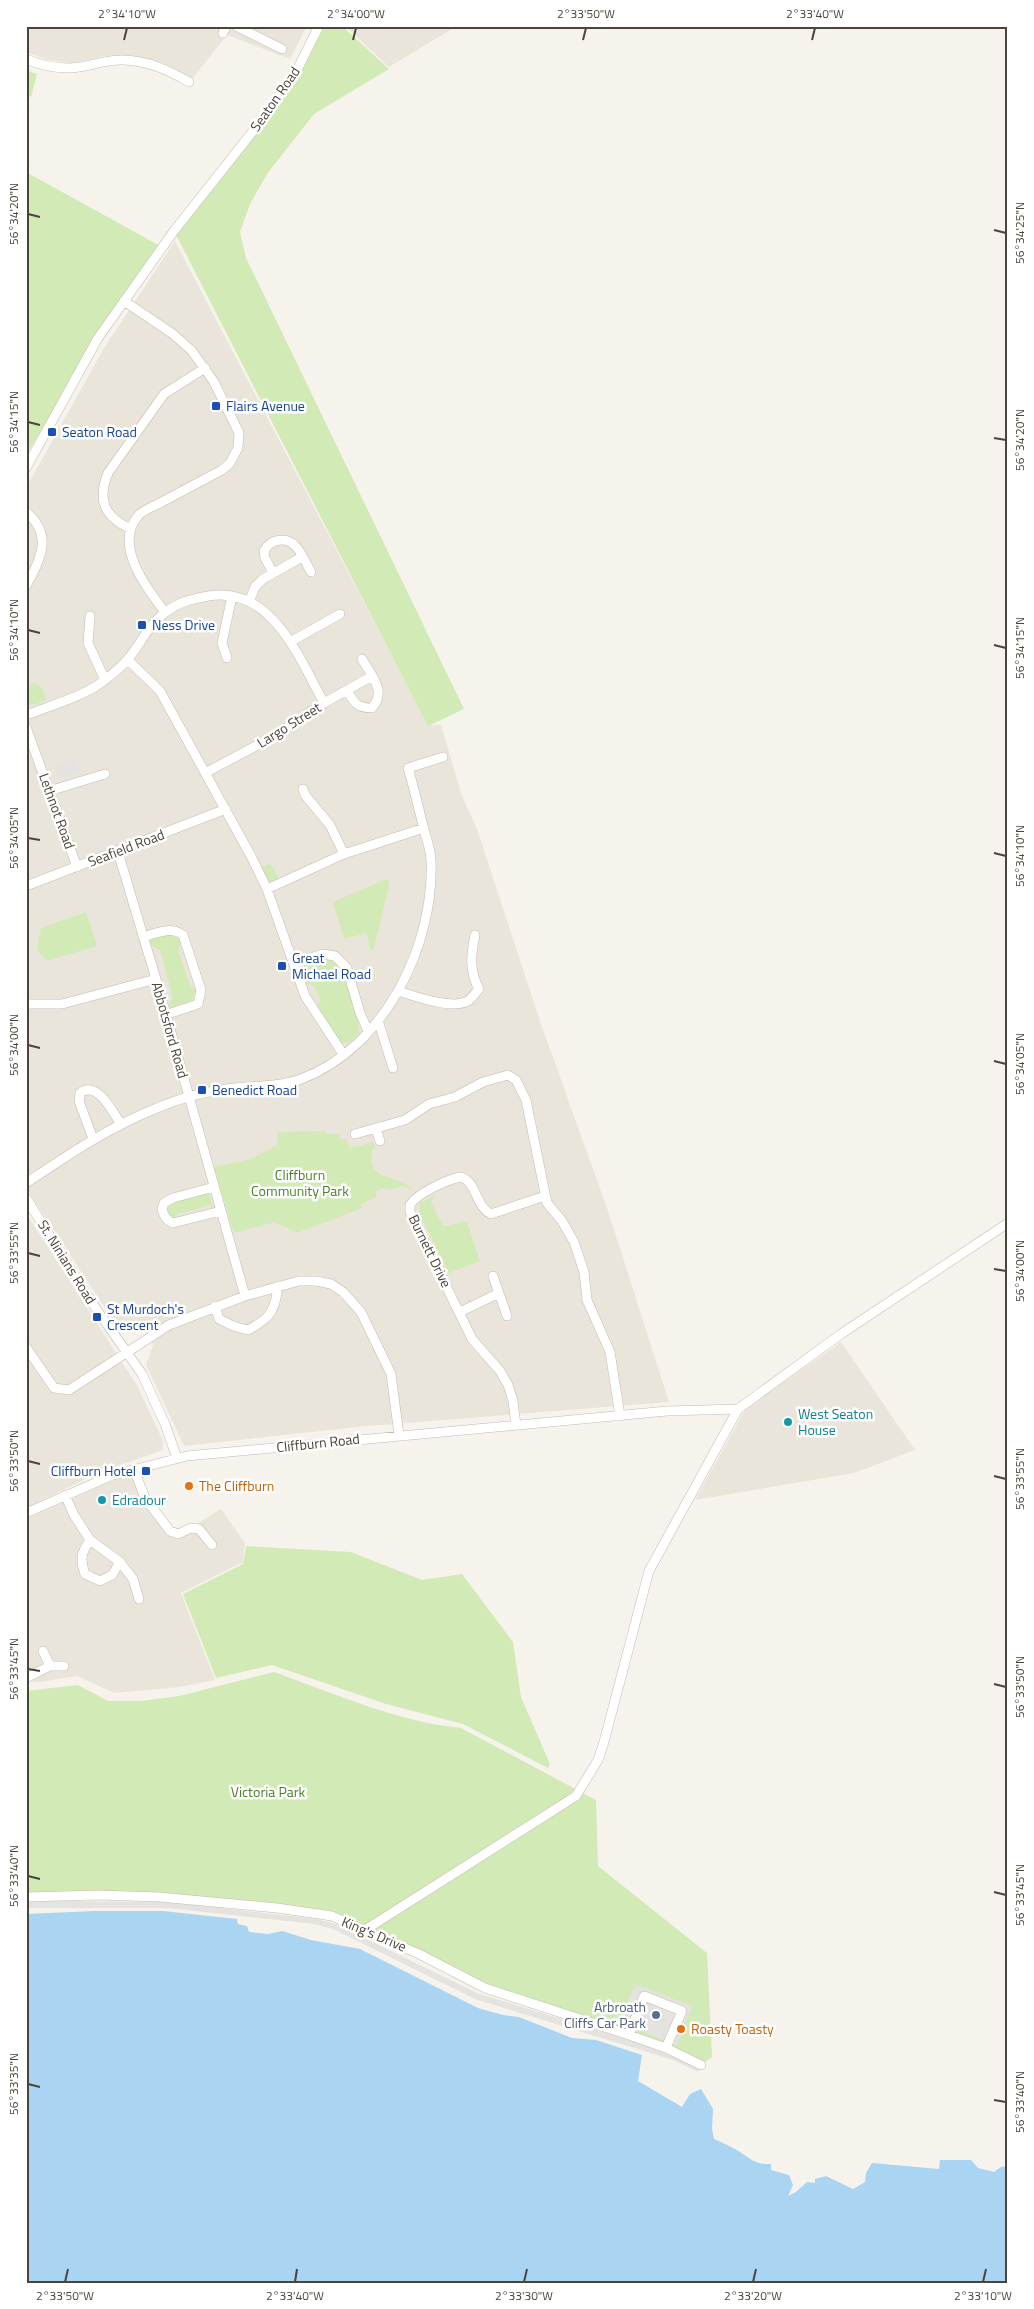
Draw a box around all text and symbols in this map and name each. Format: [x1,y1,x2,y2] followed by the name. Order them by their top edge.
[98,4,156,23] text: 2°34'10"W
[327,4,385,23] text: 2°34'00"W
[557,4,615,23] text: 2°33'50"W
[786,4,844,23] text: 2°33'40"W
[245,62,305,135] street label: Seaton Road
[4,183,23,245] text: 56°34'20"N
[1010,202,1029,264] text: 56°34'25"N
[4,391,23,453] text: 56°34'15"N
[226,395,305,416] place label: Flairs Avenue
[210,400,222,412] marker: Flairs Avenue
[1010,409,1029,471] text: 56°34'20"N
[62,421,137,442] place label: Seaton Road
[46,426,58,438] marker: Seaton Road
[4,599,23,661] text: 56°34'10"N
[152,614,215,635] place label: Ness Drive
[1010,617,1029,679] text: 56°34'15"N
[136,619,148,631] marker: Ness Drive
[253,696,325,753] street label: Largo Street
[34,770,81,852] street label: Lethnot Road
[4,807,23,869] text: 56°34'05"N
[84,823,167,872] street label: Seafield Road
[1010,825,1029,887] text: 56°34'10"N
[292,947,371,984] place label: Great Michael Road
[276,960,288,972] marker: Great Michael Road
[147,979,194,1080] street label: Abbotsford Road
[4,1014,23,1076] text: 56°34'00"N
[1010,1033,1029,1095] text: 56°34'05"N
[212,1079,297,1100] place label: Benedict Road
[196,1084,208,1096] marker: Benedict Road
[251,1164,349,1201] park label: Cliffburn Community Park
[404,1211,457,1291] street label: Burnett Drive
[33,1215,102,1308] street label: St. Ninians Road
[4,1222,23,1284] text: 56°33'55"N
[1010,1240,1029,1302] text: 56°34'00"N
[107,1298,184,1335] place label: St Murdoch's Crescent
[91,1311,103,1323] marker: St Murdoch's Crescent
[798,1403,873,1440] place label: West Seaton House
[782,1416,794,1428] marker: West Seaton House
[275,1428,361,1457] street label: Cliffburn Road
[4,1430,23,1492] text: 56°33'50"N
[1010,1448,1029,1510] text: 56°33'55"N
[51,1460,136,1481] place label: Cliffburn Hotel
[140,1465,152,1477] marker: Cliffburn Hotel
[199,1475,274,1496] place label: The Cliffburn
[183,1480,195,1492] marker: The Cliffburn
[112,1489,166,1510] place label: Edradour
[96,1494,108,1506] marker: Edradour
[4,1638,23,1700] text: 56°33'45"N
[1010,1656,1029,1718] text: 56°33'50"N
[231,1781,305,1802] park label: Victoria Park
[4,1845,23,1907] text: 56°33'40"N
[1010,1864,1029,1926] text: 56°33'45"N
[338,1910,410,1957] street label: King's Drive
[564,1996,646,2033] place label: Arbroath Cliffs Car Park
[650,2009,662,2021] marker: Arbroath Cliffs Car Park
[691,2018,774,2039] place label: Roasty Toasty
[675,2023,687,2035] marker: Roasty Toasty
[4,2053,23,2115] text: 56°33'35"N
[1010,2071,1029,2133] text: 56°33'40"N
[36,2286,94,2305] text: 2°33'50"W
[266,2286,324,2305] text: 2°33'40"W
[495,2286,553,2305] text: 2°33'30"W
[724,2286,782,2305] text: 2°33'20"W
[954,2286,1012,2305] text: 2°33'10"W

